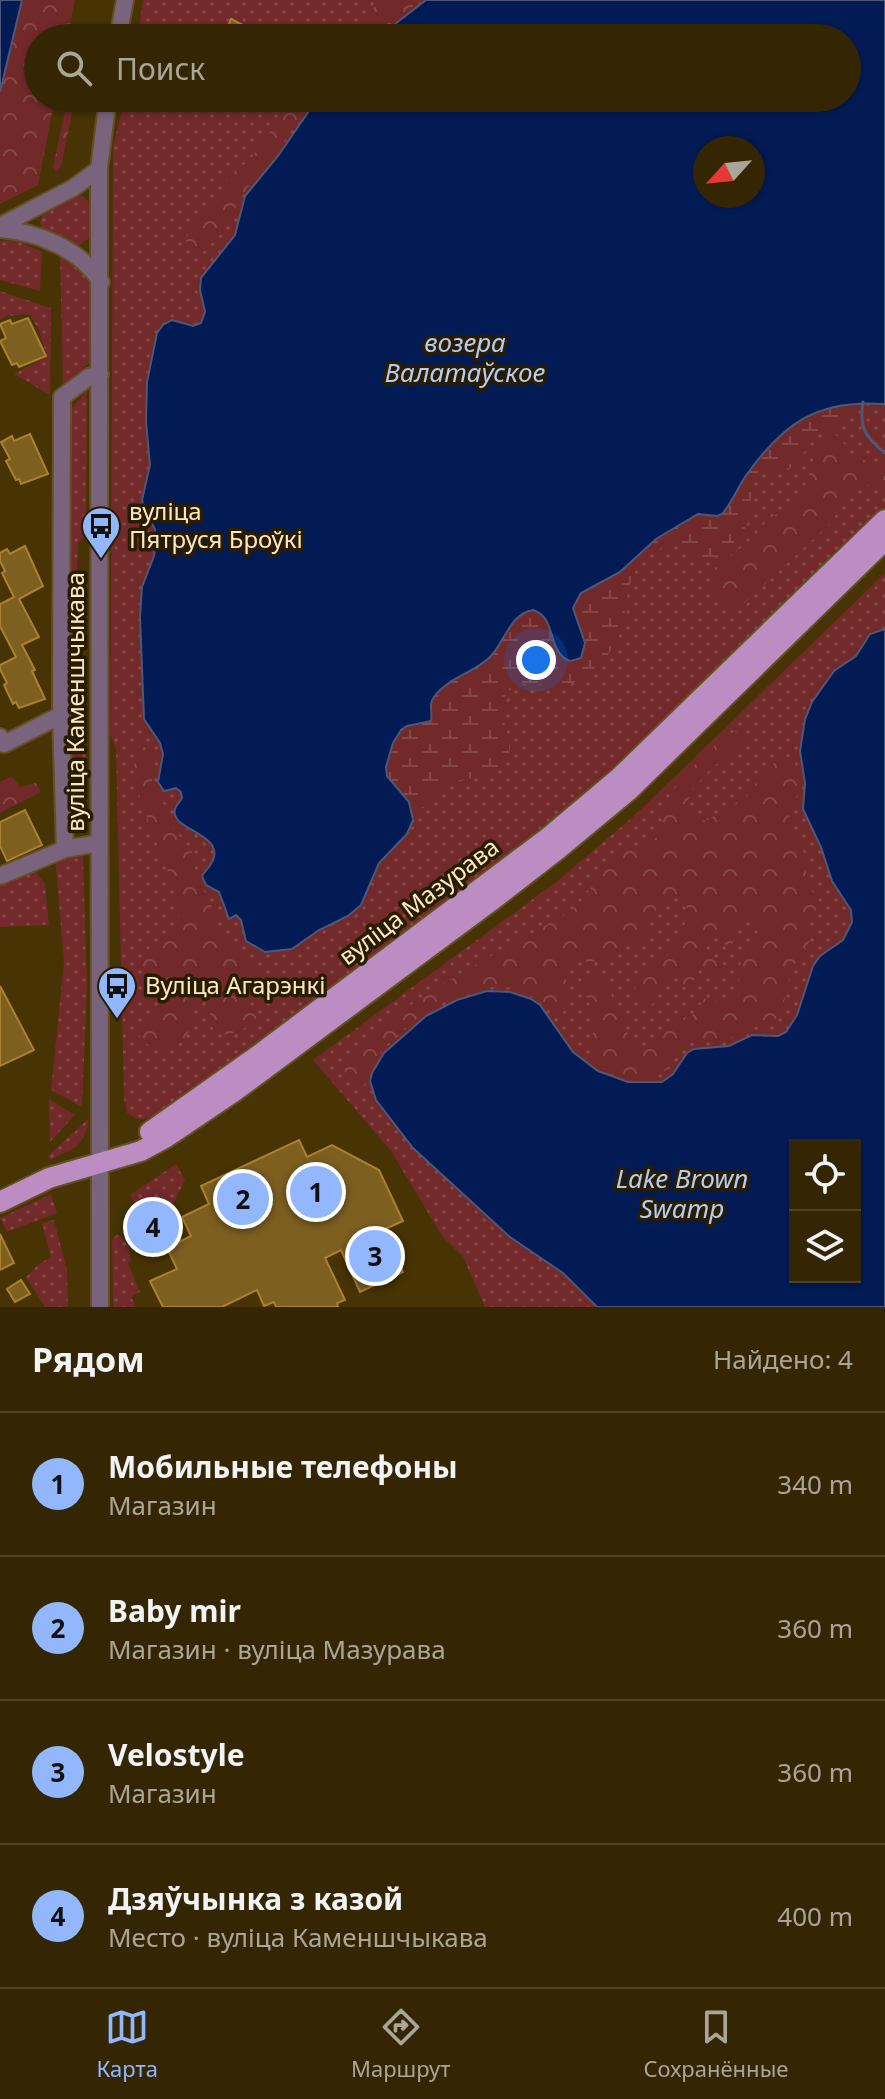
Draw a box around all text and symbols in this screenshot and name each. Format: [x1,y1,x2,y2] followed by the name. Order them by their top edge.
[24,24,861,112] search box
[52,46,96,90] icon: search
[116,48,205,89] text: Поиск
[693,136,765,208] north arrow
[385,324,545,390] water label: возера Валатаўское
[129,494,303,555] place label: вуліца Пятруся Броўкі
[80,505,122,560] bus stop icon: вуліца Пятруся Броўкі
[58,572,91,832] street label: вуліца Каменшчыкава
[516,640,556,680] your location
[331,830,505,972] street label: вуліца Мазурава
[96,965,138,1020] bus stop icon: Вуліца Агарэнкі
[145,968,325,1001] place label: Вуліца Агарэнкі
[789,1139,861,1283] map controls
[789,1139,861,1211] button: locate
[616,1160,748,1226] water label: Lake Brown Swamp
[290,1162,342,1222] pin: 1
[217,1169,269,1229] pin: 2
[127,1197,179,1257] pin: 4
[789,1211,861,1283] button: layers
[349,1226,401,1286] pin: 3
[32,1336,145,1382] text: Рядом
[713,1341,853,1377] text: Найдено: 4
[108,1446,458,1487] text: Мобильные телефоны
[51,1466,65,1502] text: 1
[777,1466,853,1502] text: 340 m
[108,1487,217,1523] text: Магазин
[108,1590,241,1631] text: Baby mir
[51,1610,65,1646] text: 2
[777,1610,853,1646] text: 360 m
[108,1631,446,1667] text: Магазин · вуліца Мазурава
[108,1734,245,1775] text: Velostyle
[51,1754,65,1790] text: 3
[777,1754,853,1790] text: 360 m
[108,1775,217,1811] text: Магазин
[108,1878,403,1919] text: Дзяўчынка з казой
[51,1898,65,1934] text: 4
[777,1898,853,1934] text: 400 m
[108,1919,488,1955] text: Место · вуліца Каменшчыкава
[97,2005,158,2083] tab: Карта
[351,2005,450,2083] tab: Маршрут
[643,2005,788,2083] tab: Сохранённые

